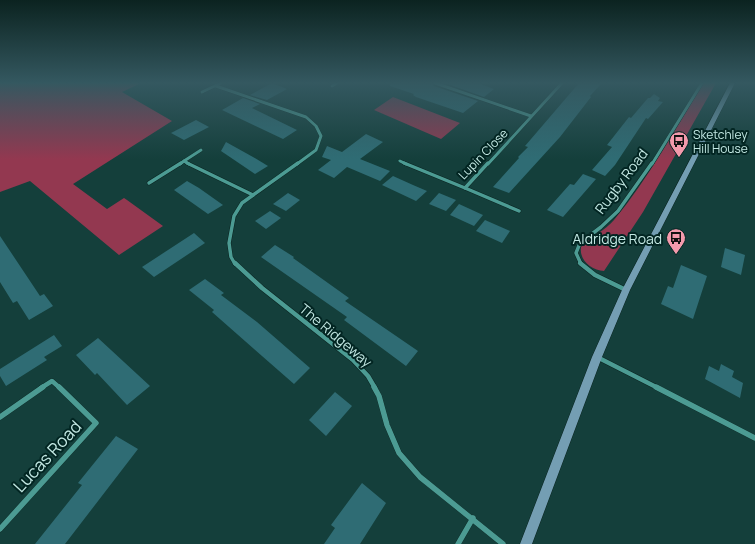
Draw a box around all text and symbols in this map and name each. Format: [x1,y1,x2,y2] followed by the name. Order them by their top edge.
[455,125,511,183] street label: Lupin Close
[693,126,748,157] place label: Sketchley Hill House
[668,130,690,158] bus stop icon: Sketchley Hill House
[590,145,652,217] street label: Rugby Road
[665,227,687,255] bus stop icon: Aldridge Road
[573,229,662,248] place label: Aldridge Road
[296,299,377,371] street label: The Ridgeway
[8,415,86,497] street label: Lucas Road

